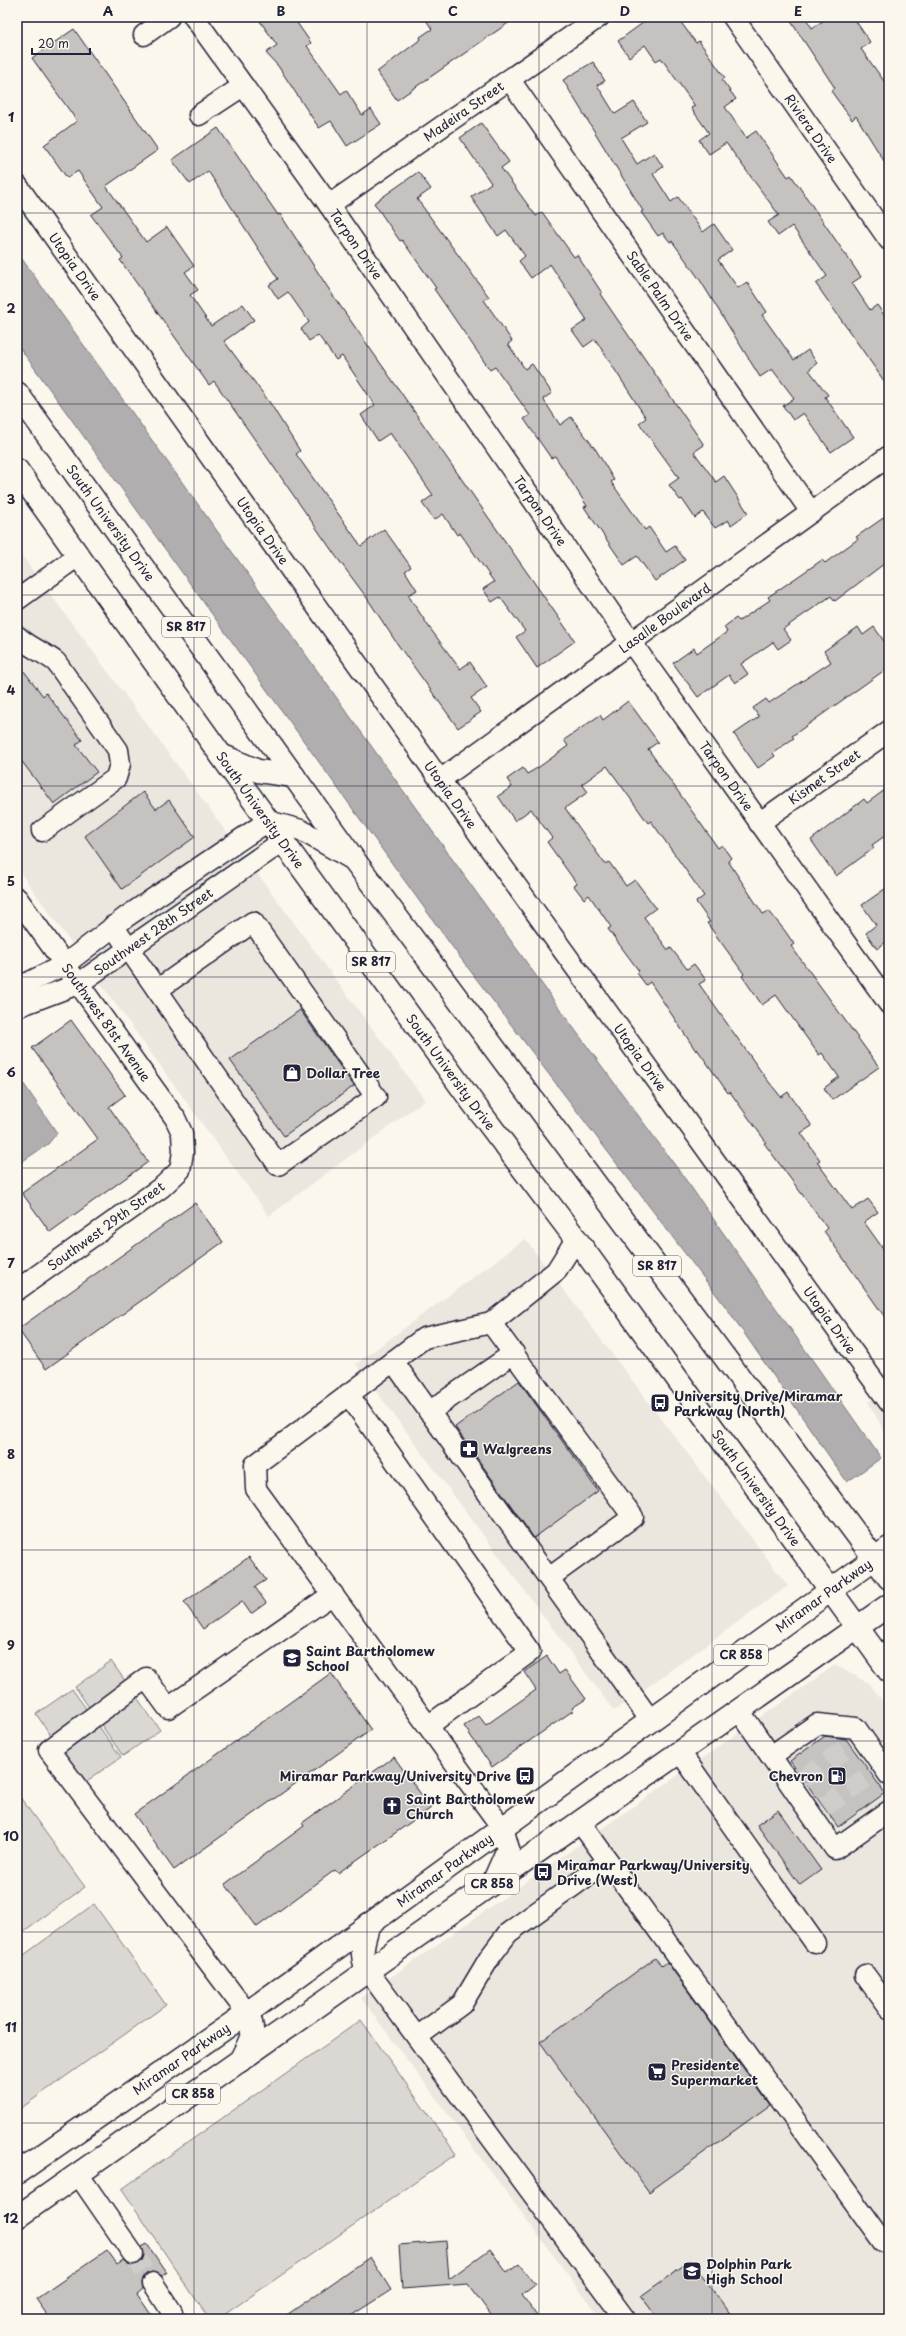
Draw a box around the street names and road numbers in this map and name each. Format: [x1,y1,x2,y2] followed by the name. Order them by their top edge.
[419,76,507,146] street label: Madeira Street
[780,90,842,167] street label: Riviera Drive
[325,205,388,283] street label: Tarpon Drive
[45,228,106,304] street label: Utopia Drive
[623,247,699,344] street label: Sable Palm Drive
[62,460,160,585] street label: South University Drive
[510,471,572,550] street label: Tarpon Drive
[232,492,294,568] street label: Utopia Drive
[614,578,714,657] street label: Lasalle Boulevard
[162,617,210,637] road number: SR 817
[695,737,758,814] street label: Tarpon Drive
[784,744,864,809] street label: Kismet Street
[212,747,309,872] street label: South University Drive
[420,757,482,832] street label: Utopia Drive
[90,883,216,979] street label: Southwest 28th Street
[347,952,395,972] road number: SR 817
[58,959,156,1085] street label: Southwest 81st Avenue
[402,1010,500,1134] street label: South University Drive
[610,1019,671,1095] street label: Utopia Drive
[43,1177,168,1275] street label: Southwest 29th Street
[633,1256,681,1276] road number: SR 817
[799,1282,861,1357] street label: Utopia Drive
[708,1425,805,1550] street label: South University Drive
[771,1554,875,1636] street label: Miramar Parkway
[714,1645,768,1665] road number: CR 858
[392,1828,496,1911] street label: Miramar Parkway
[465,1874,519,1894] road number: CR 858
[128,2018,233,2099] street label: Miramar Parkway
[166,2084,220,2104] road number: CR 858

